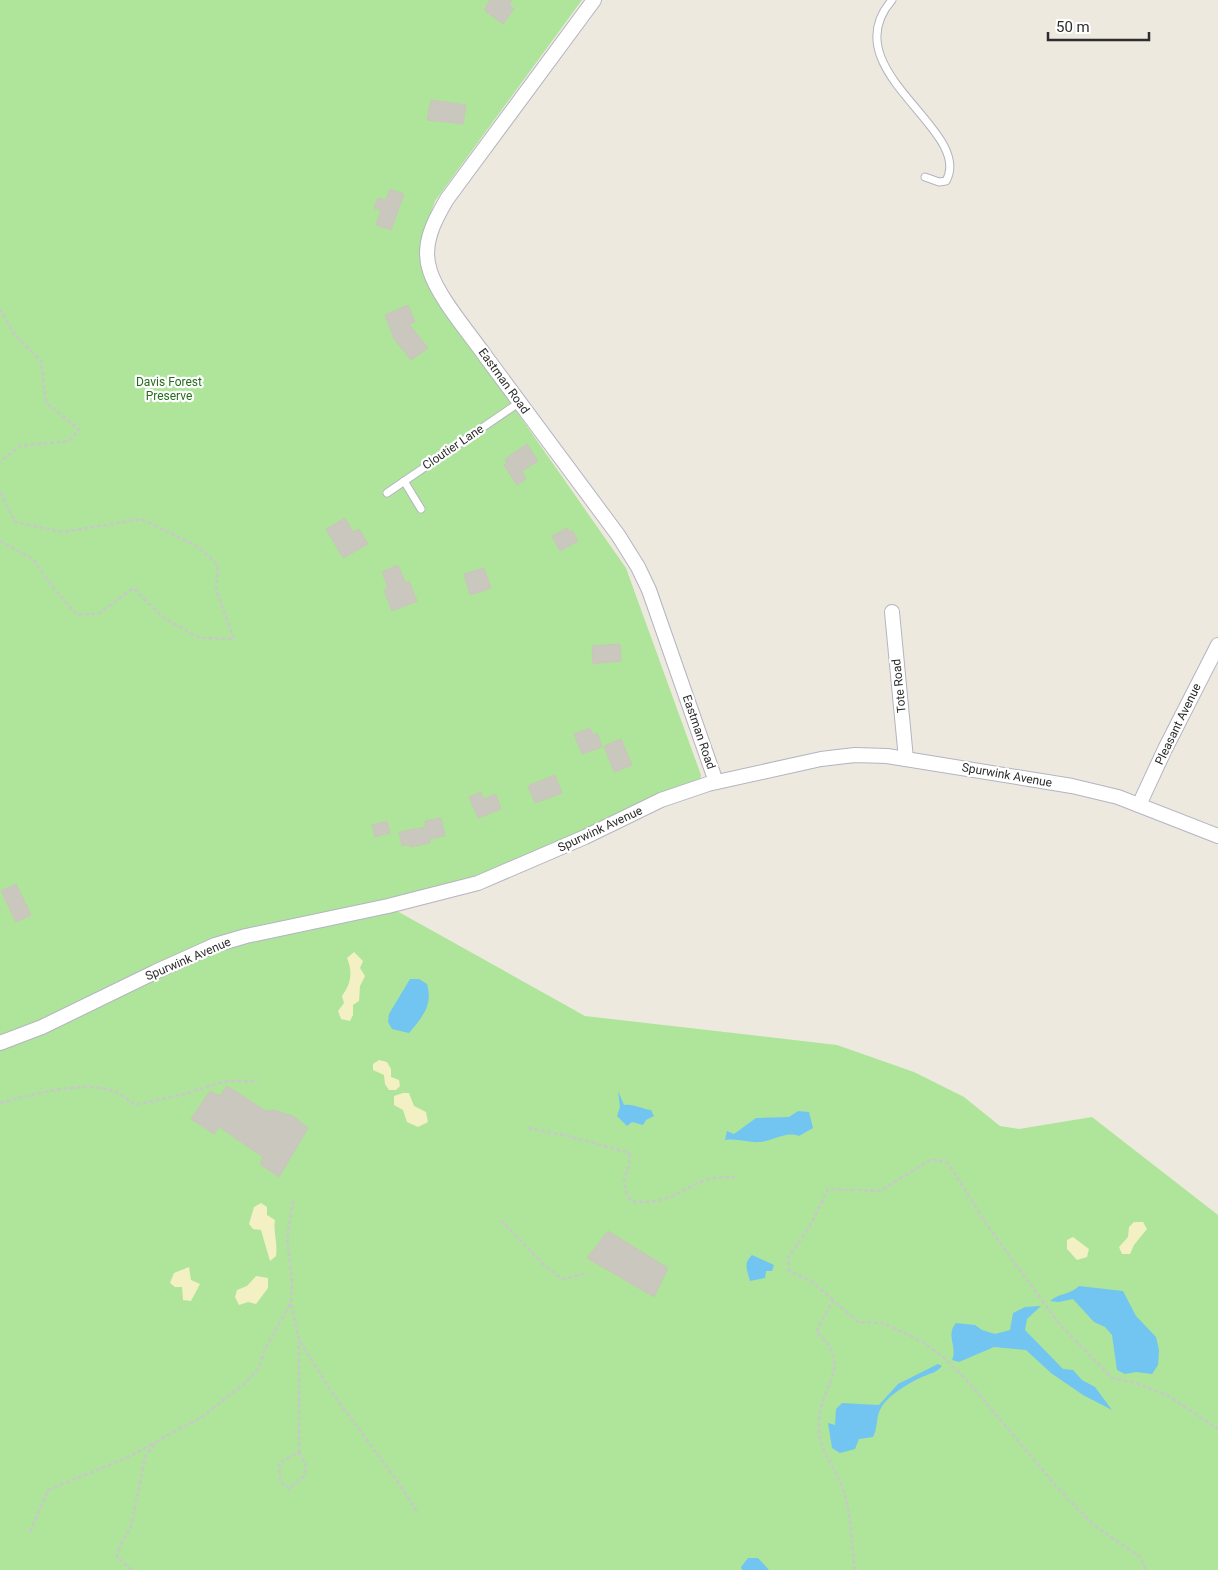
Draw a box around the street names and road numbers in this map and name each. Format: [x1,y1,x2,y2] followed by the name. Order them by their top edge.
[476,345,532,417] street label: Eastman Road
[420,422,486,472] street label: Cloutier Lane
[889,658,909,714] street label: Tote Road
[1152,681,1204,767] street label: Pleasant Avenue
[680,693,718,771] street label: Eastman Road
[961,760,1053,790] street label: Spurwink Avenue
[556,803,644,855] street label: Spurwink Avenue
[143,935,233,983] street label: Spurwink Avenue

